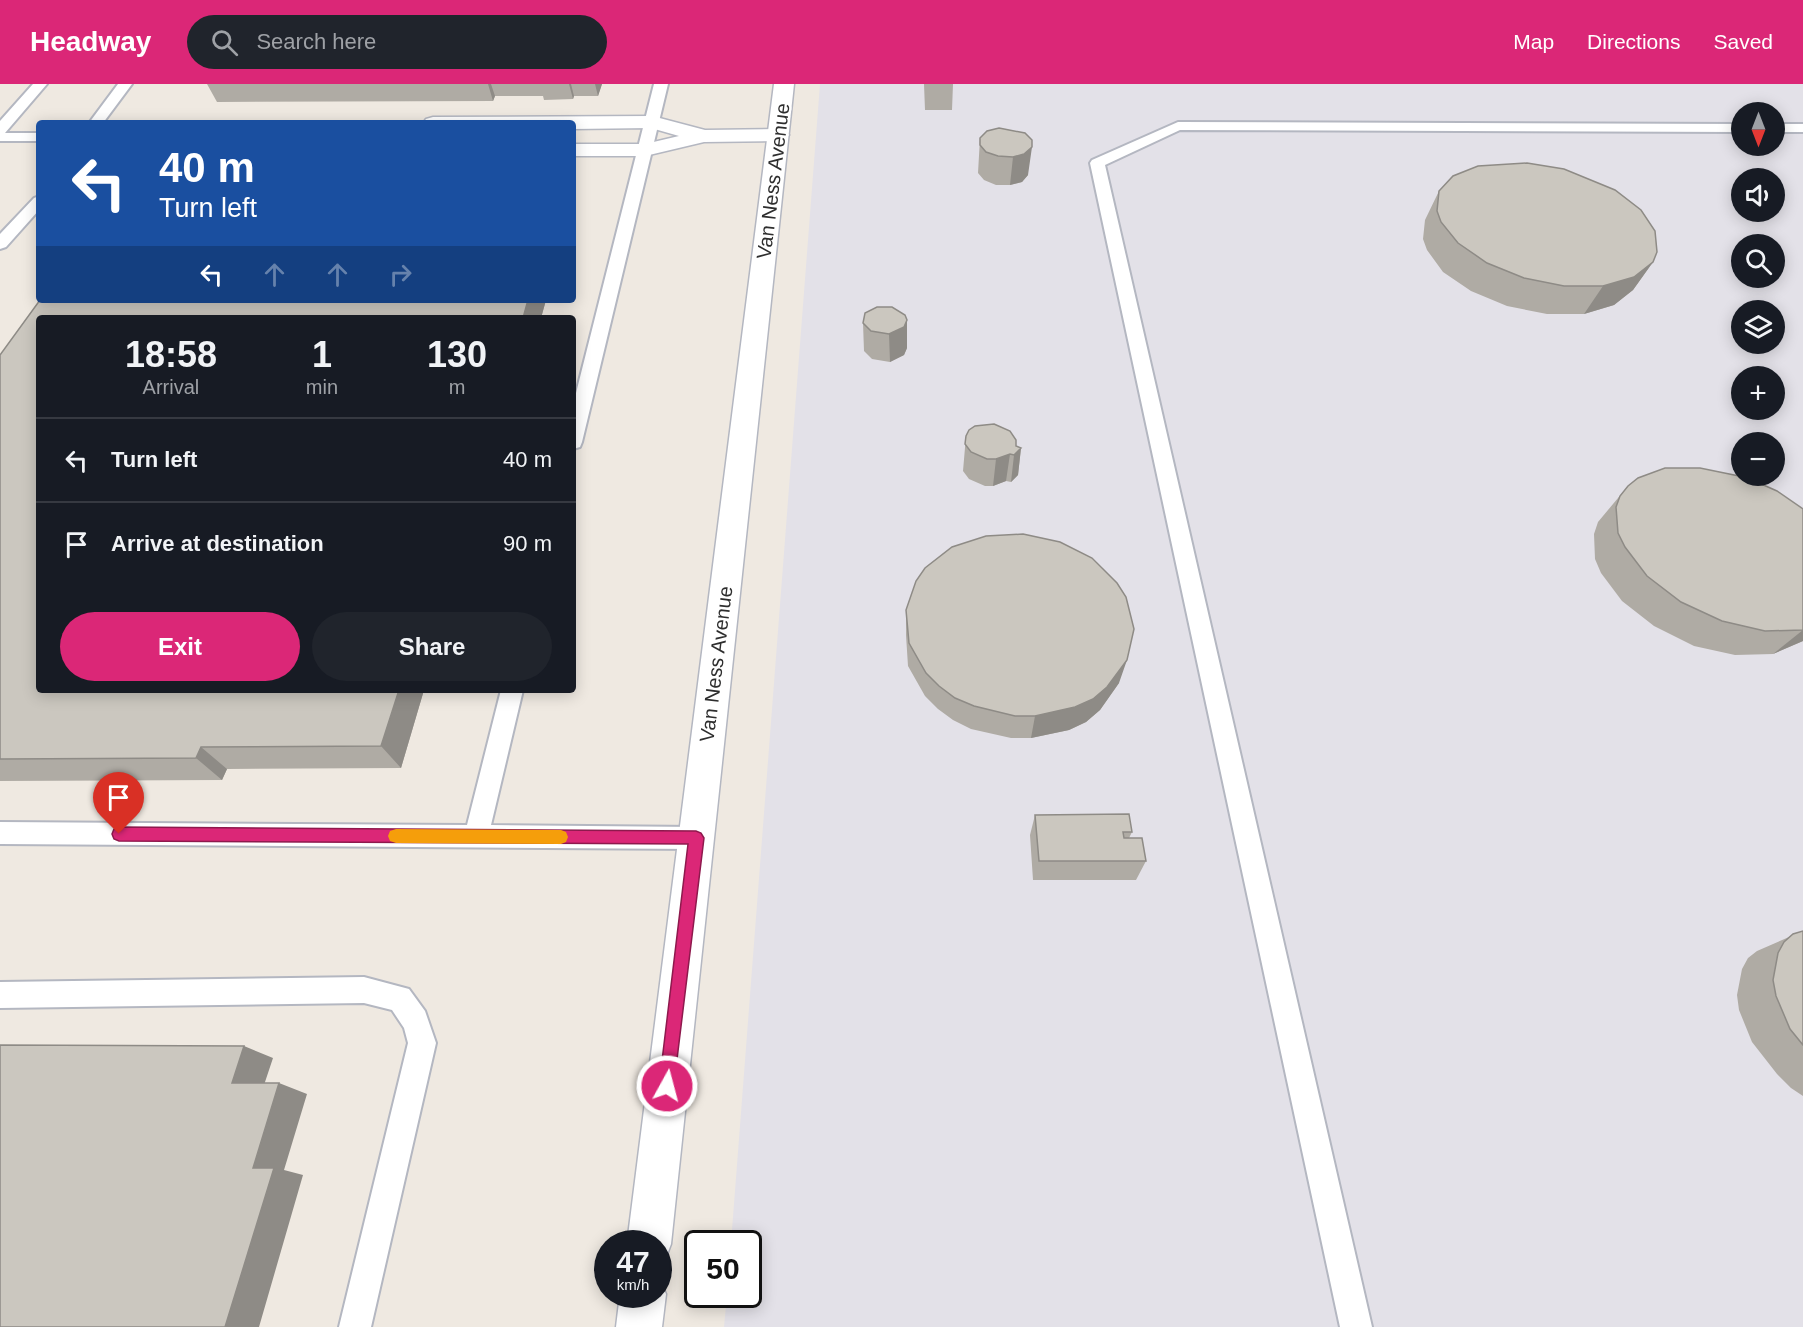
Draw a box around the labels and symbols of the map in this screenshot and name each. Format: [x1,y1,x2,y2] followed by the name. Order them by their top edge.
[753,102,793,260] street label: Van Ness Avenue
[1731,102,1785,156] north arrow
[696,585,736,743] street label: Van Ness Avenue
[93,772,144,834] pin
[635,1054,699,1118] position arrow
[684,1230,762,1308] speed limit sign: 50

